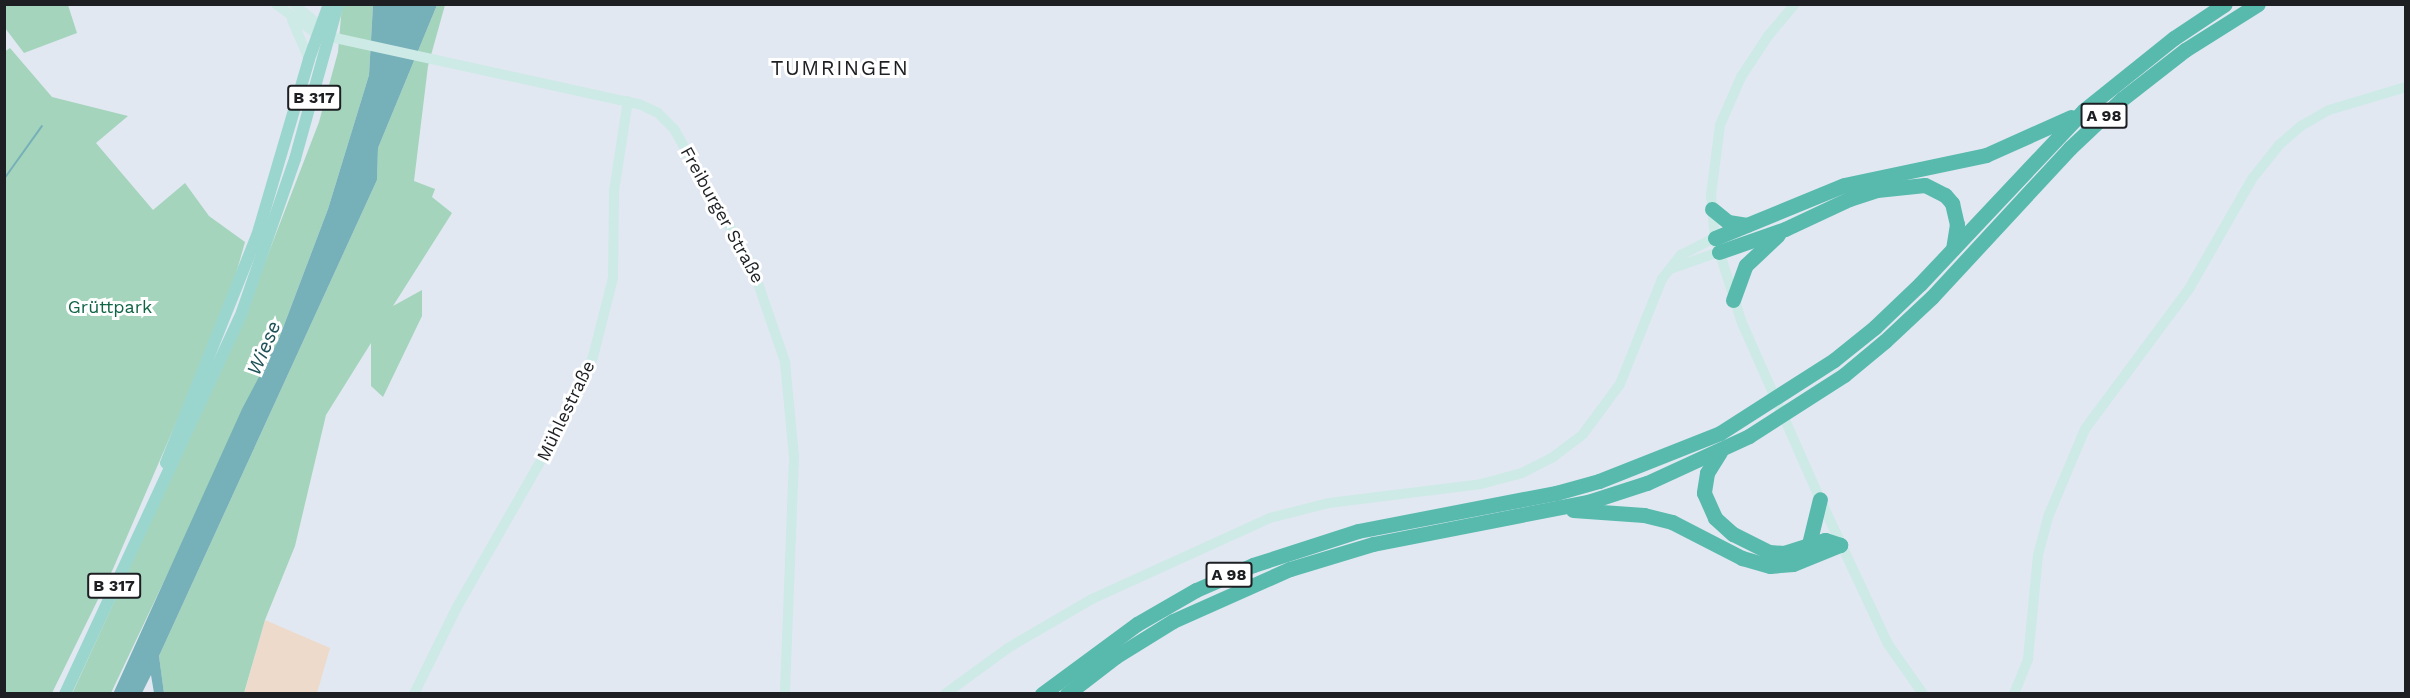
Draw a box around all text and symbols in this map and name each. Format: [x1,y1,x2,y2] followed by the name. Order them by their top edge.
[771,55,909,81] district label: TUMRINGEN
[287,85,341,111] road number: B 317
[2080,103,2128,129] road number: A 98
[675,143,769,287] street label: Freiburger Straße
[68,296,152,318] park label: Grüttpark
[242,317,286,379] water label: Wiese
[532,357,600,465] street label: Mühlestraße
[1205,562,1253,588] road number: A 98
[87,573,141,599] road number: B 317

